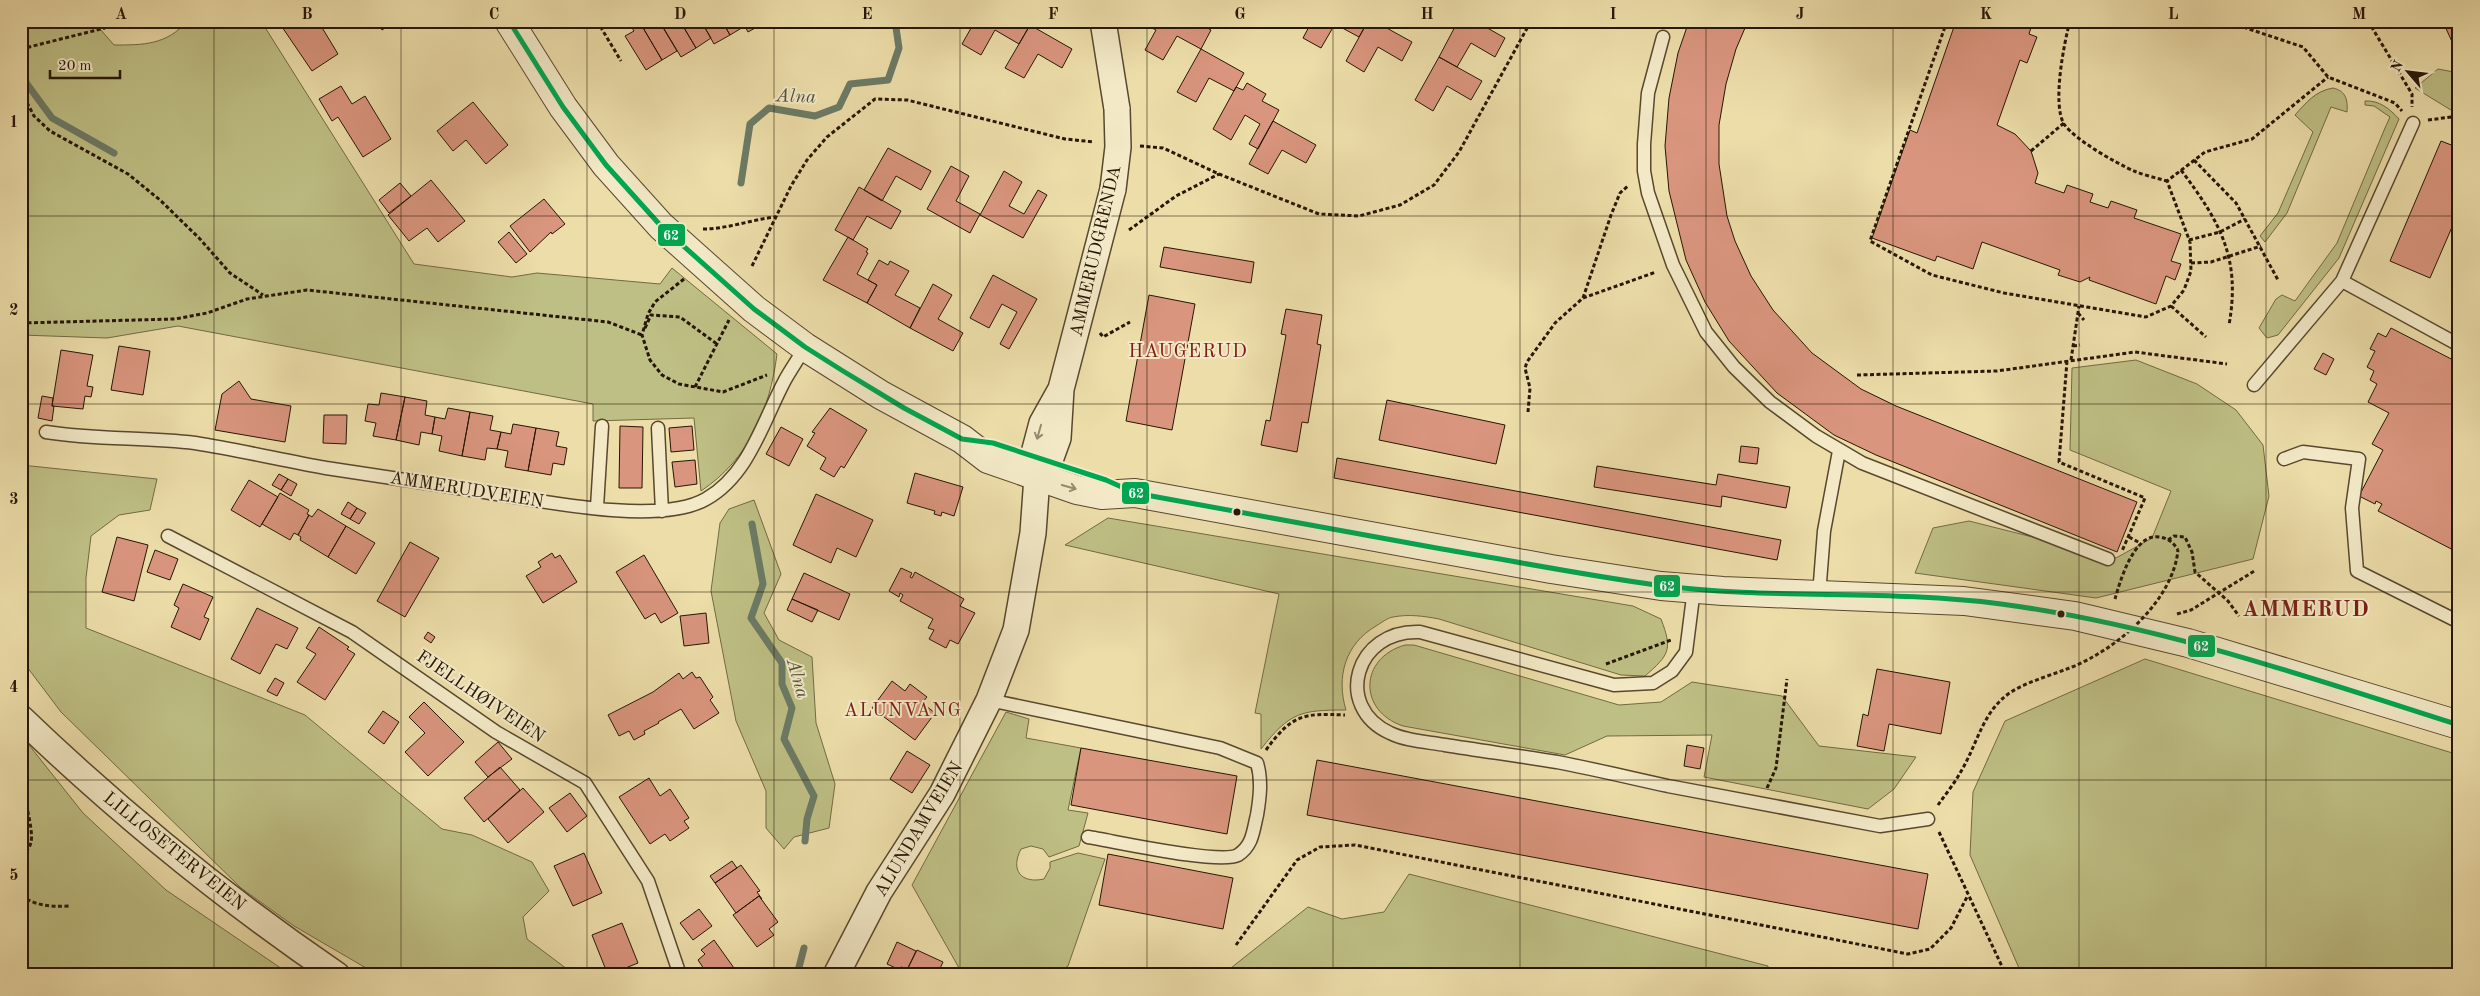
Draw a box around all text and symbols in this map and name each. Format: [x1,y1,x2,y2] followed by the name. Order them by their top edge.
[115,7,127,23] text: A
[301,7,313,23] text: B
[489,7,499,23] text: C
[674,7,686,23] text: D
[861,7,873,23] text: E
[1048,7,1059,23] text: F
[1234,7,1246,23] text: G
[1420,7,1434,23] text: H
[1609,7,1617,23] text: I
[1796,7,1805,23] text: J
[1980,7,1992,23] text: K
[2168,7,2179,23] text: L
[2352,7,2366,23] text: M
[50,48,120,80] scale bar
[2382,48,2432,98] north arrow
[2389,58,2406,74] text: N
[58,59,92,74] text: 20 m
[774,87,816,108] water label: Alna
[9,115,19,131] text: 1
[1067,163,1125,339] street label: AMMERUDGRENDA
[657,223,686,247] line badge: 62
[663,229,679,243] text: 62
[9,303,19,319] text: 2
[1128,343,1248,362] district label: HAUGERUD
[1034,423,1044,439] one-way arrow
[389,469,545,511] street label: AMMERUDVEIEN
[1121,481,1150,505] line badge: 62
[1061,483,1077,493] one-way arrow
[1128,487,1144,501] text: 62
[9,492,19,508] text: 3
[1232,507,1242,517] unlabelled marker
[1653,574,1681,598] line badge: 62
[1659,580,1675,594] text: 62
[2242,599,2370,621] district label: AMMERUD
[2056,609,2066,619] unlabelled marker
[2187,634,2216,658] line badge: 62
[2193,640,2209,654] text: 62
[413,647,548,746] street label: FJELLHØIVEIEN
[782,656,811,701] water label: Alna
[9,680,19,696] text: 4
[844,702,962,721] district label: ALUNVANG
[871,759,966,900] street label: ALUNDAMVEIEN
[100,789,249,915] street label: LILLOSETERVEIEN
[9,868,19,884] text: 5

